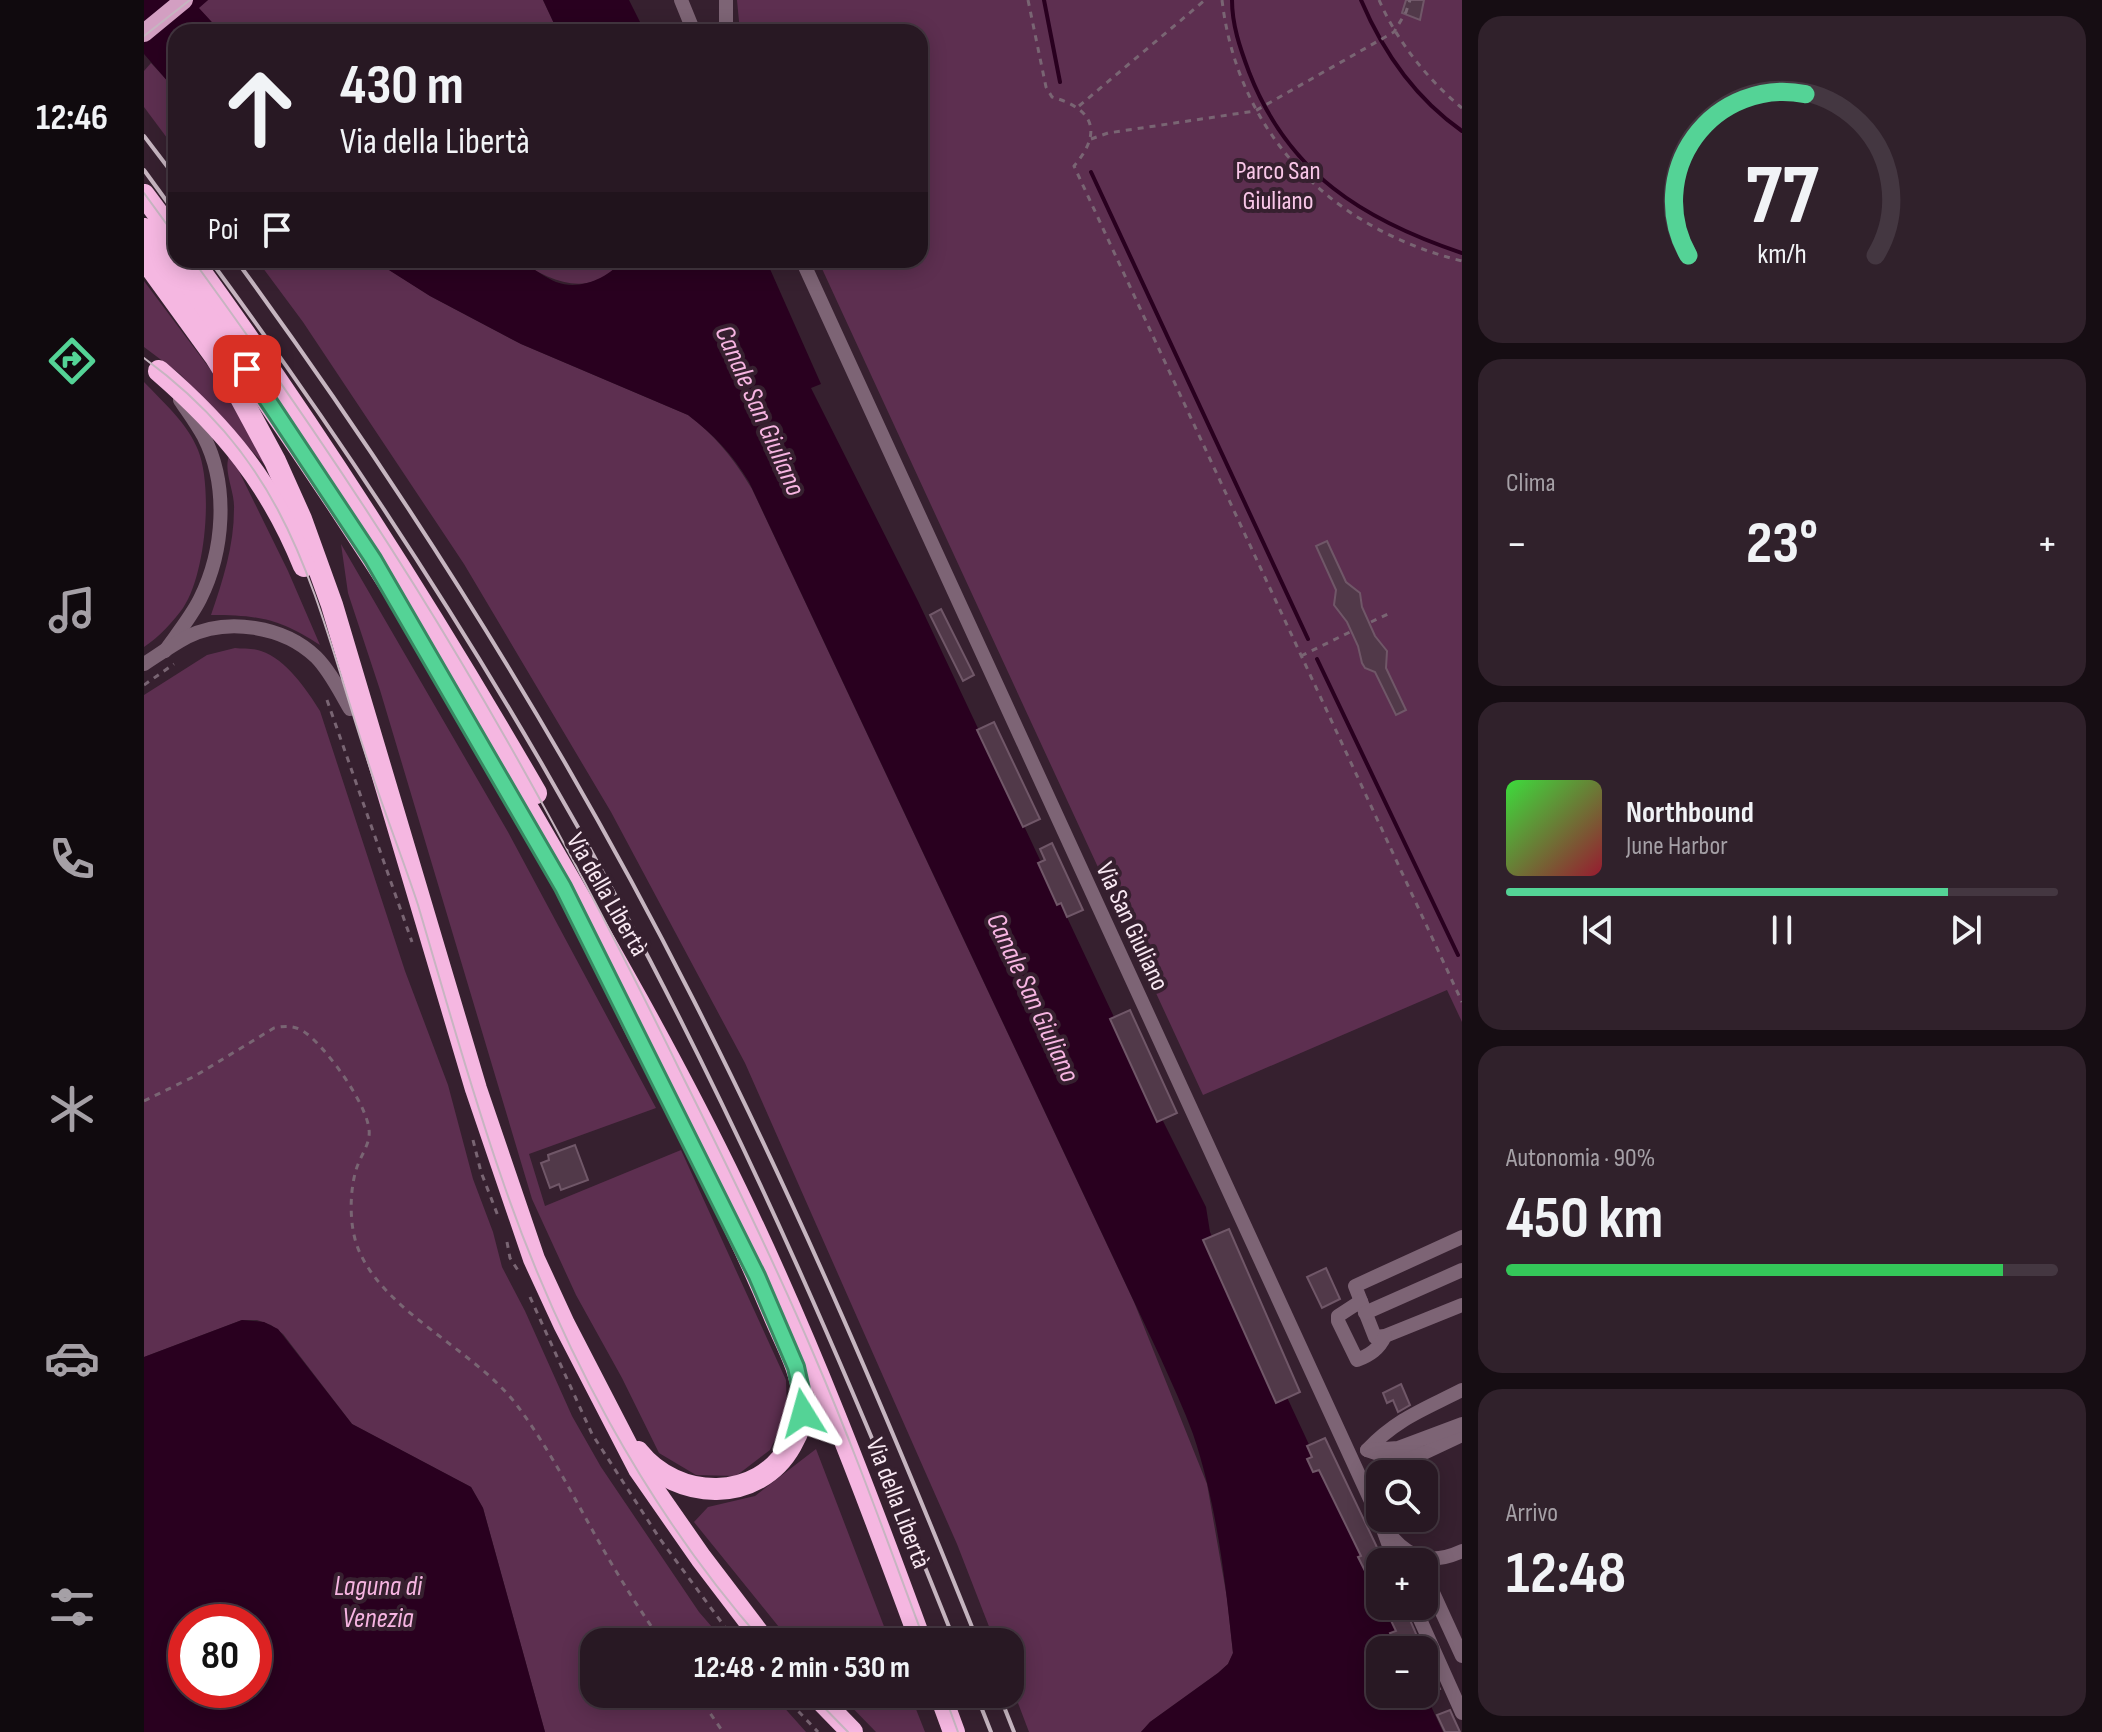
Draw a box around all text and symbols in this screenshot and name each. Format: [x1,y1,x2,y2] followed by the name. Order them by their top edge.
[340,53,464,120] text: 430 m
[208,56,312,160] icon: ahead
[36,97,108,140] text: 12:46
[340,121,530,164] text: Via della Libertà
[1746,146,1819,246] text: 77
[1235,156,1321,217] park label: Parco San Giuliano
[255,208,299,252] icon: arrive
[208,212,239,248] text: Poi
[1757,237,1807,272] text: km/h
[707,320,812,501] water label: Canale San Giuliano
[44,333,100,389] icon: directions
[213,335,281,403] pin
[225,347,269,391] icon: arrive
[1506,468,1556,499] text: Clima
[1746,508,1818,580] text: 23°
[1506,518,1528,571] text: −
[2036,518,2058,571] text: +
[44,582,100,638] icon: music
[1626,795,1754,831] text: Northbound
[559,828,654,962] street label: Via della Libertà
[44,831,100,887] icon: phone
[1626,831,1728,862] text: June Harbor
[1088,858,1175,996] street label: Via San Giuliano
[979,908,1086,1088] water label: Canale San Giuliano
[1576,908,1620,952] icon: previous
[1760,908,1804,952] icon: pause
[1944,908,1988,952] icon: next
[44,1081,100,1137] icon: climate
[1506,1143,1655,1174] text: Autonomia · 90%
[1506,1183,1663,1255] text: 450 km
[44,1330,100,1386] icon: car
[761,1371,845,1455] position arrow
[859,1434,937,1573] street label: Via della Libertà
[1366,1460,1438,1708] map controls
[1366,1460,1438,1532] button: search
[1506,1498,1558,1529] text: Arrivo
[1506,1538,1626,1610] text: 12:48
[1366,1548,1438,1620] button: +
[334,1570,423,1635] water label: Laguna di Venezia
[44,1579,100,1635] icon: filters
[168,1604,272,1708] speed limit sign: 80
[1366,1636,1438,1708] button: −
[694,1650,910,1686] text: 12:48 · 2 min · 530 m

